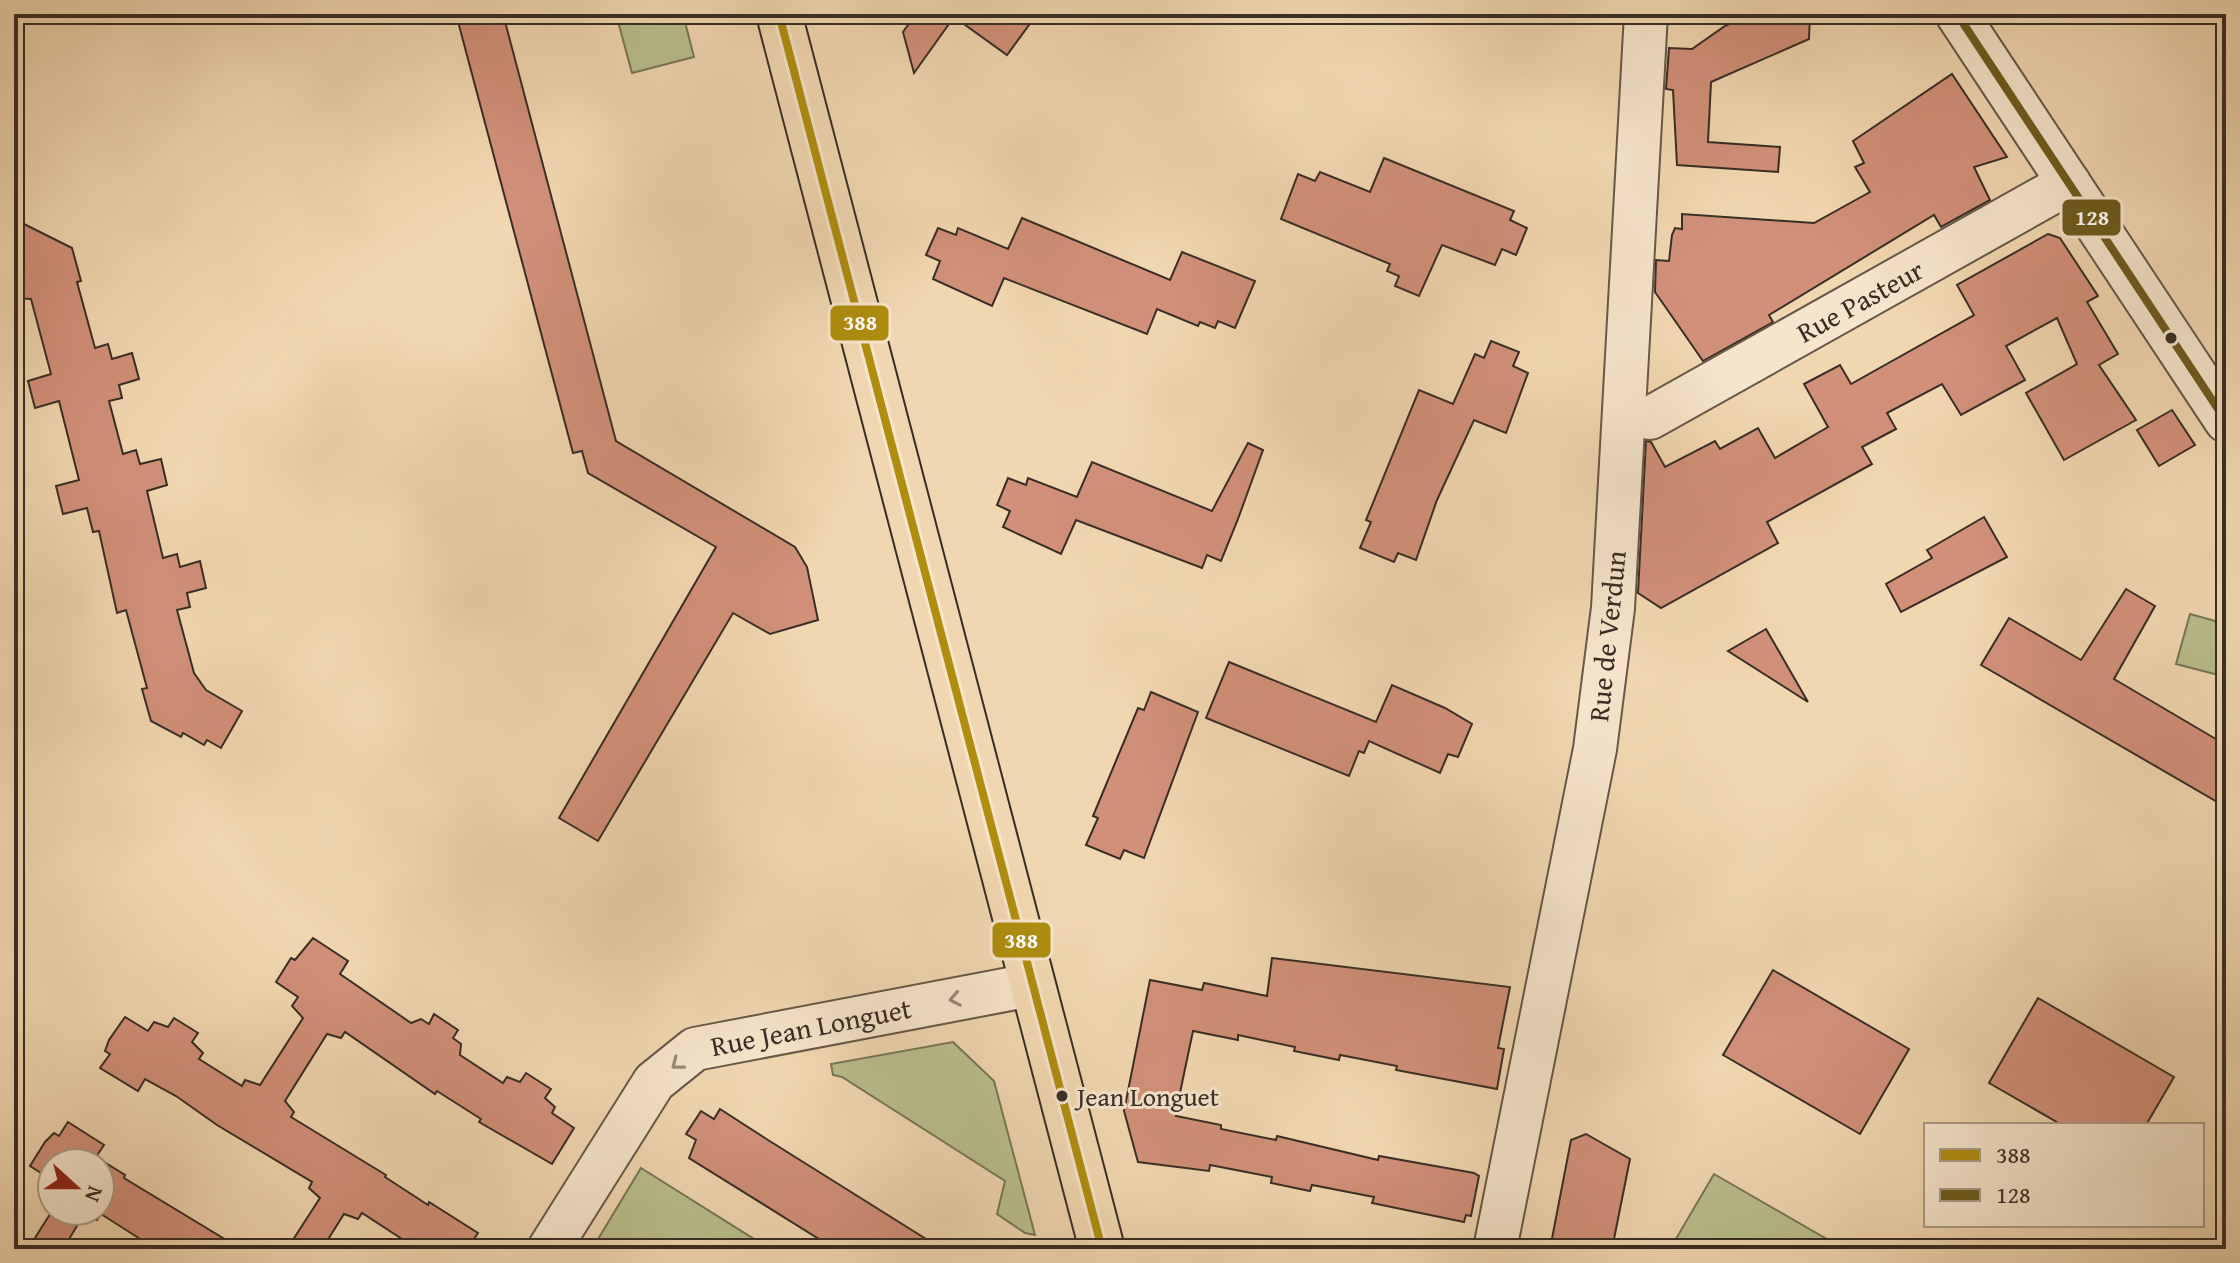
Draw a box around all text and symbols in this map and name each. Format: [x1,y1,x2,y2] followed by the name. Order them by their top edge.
[2061,198,2122,237] line badge: 128
[2075,201,2109,233] text: 128
[1789,249,1931,352] street label: Rue Pasteur
[829,304,890,342] line badge: 388
[843,306,877,338] text: 388
[2163,330,2179,346] unlabelled marker
[1577,548,1636,723] street label: Rue de Verdun
[991,921,1052,959] line badge: 388
[1004,924,1038,956] text: 388
[707,987,915,1066] street label: Rue Jean Longuet
[948,990,962,1007] one-way arrow
[671,1055,686,1069] one-way arrow
[1074,1077,1219,1116] place label: Jean Longuet
[1054,1088,1070,1104] marker: Jean Longuet
[1924,1123,2204,1227] legend
[1996,1137,2031,1172] text: 388
[36,1147,116,1227] north arrow
[1996,1177,2031,1212] text: 128
[77,1182,112,1207] text: N

